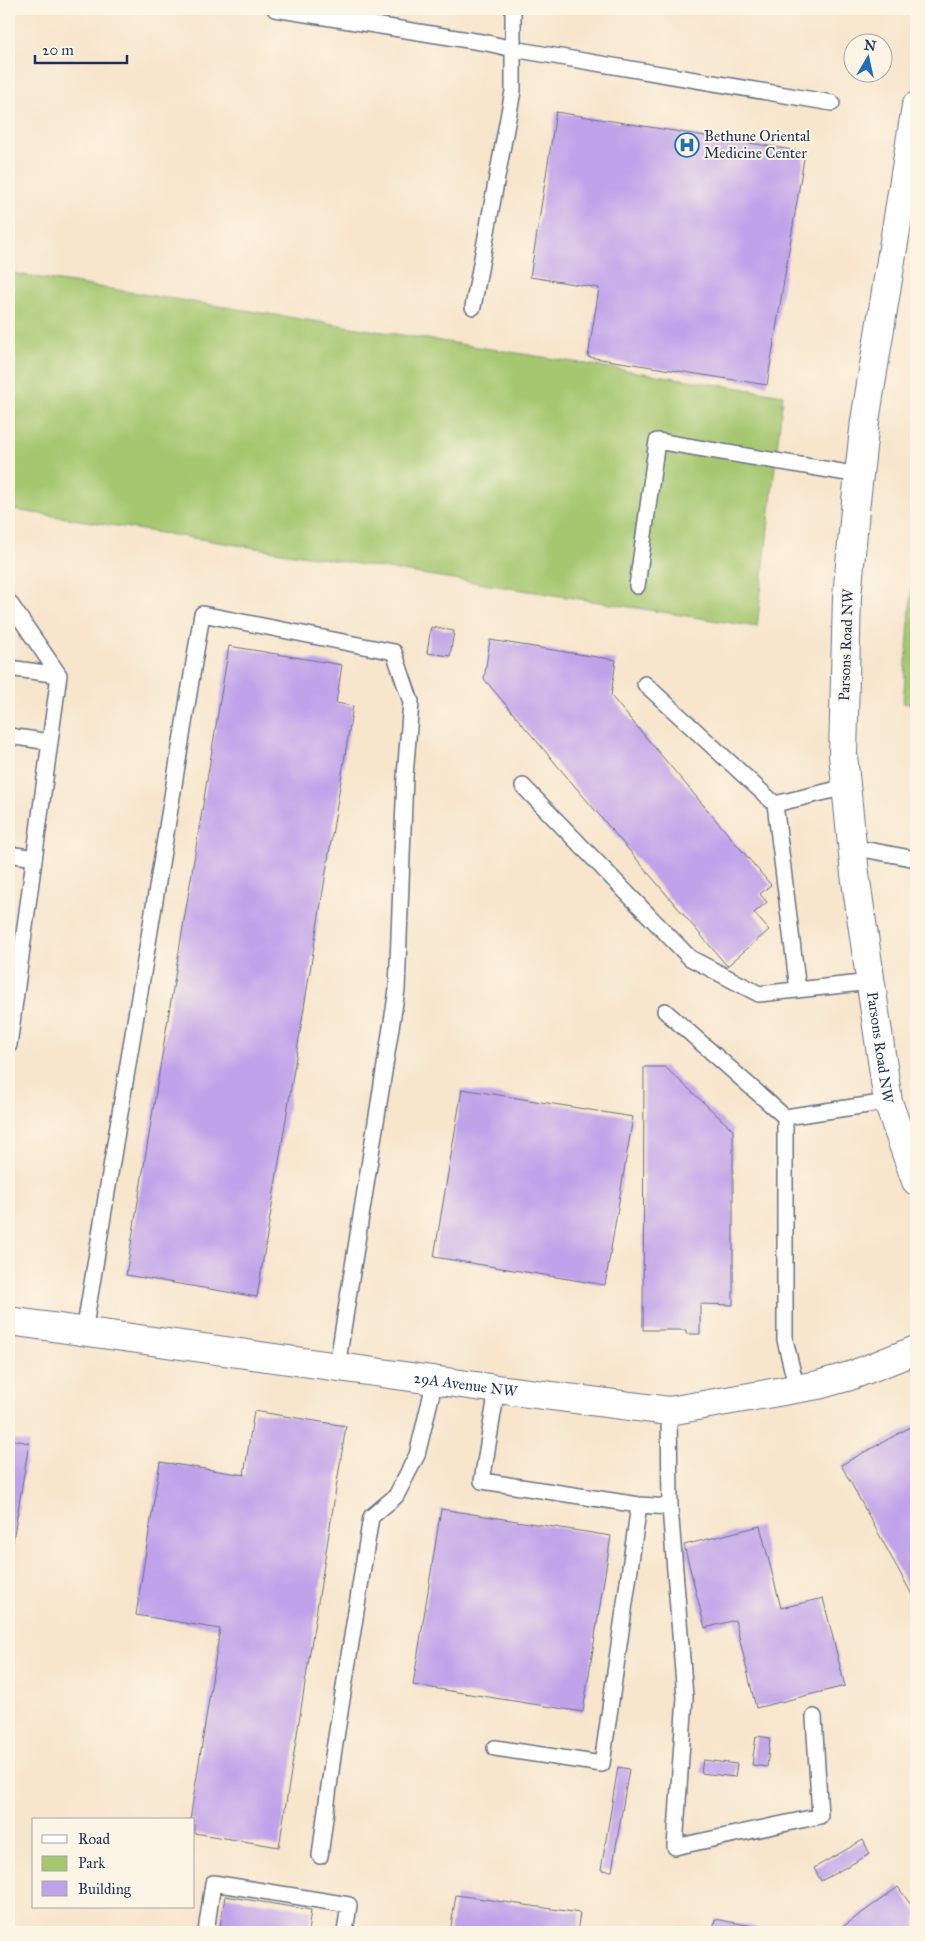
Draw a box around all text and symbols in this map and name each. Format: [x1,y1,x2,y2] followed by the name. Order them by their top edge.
[35,32,128,64] scale bar
[842,32,892,82] north arrow
[863,36,877,55] text: N
[42,41,74,59] text: 20 m
[704,127,811,162] place label: Bethune Oriental Medicine Center
[674,132,700,158] hospital icon: Bethune Oriental Medicine Center
[835,588,857,701] street label: Parsons Road NW
[863,991,897,1105] street label: Parsons Road NW
[413,1369,519,1401] street label: 29A Avenue NW
[32,1818,195,1908] legend
[78,1830,110,1848] text: Road
[78,1854,105,1872] text: Park
[78,1880,132,1898] text: Building

